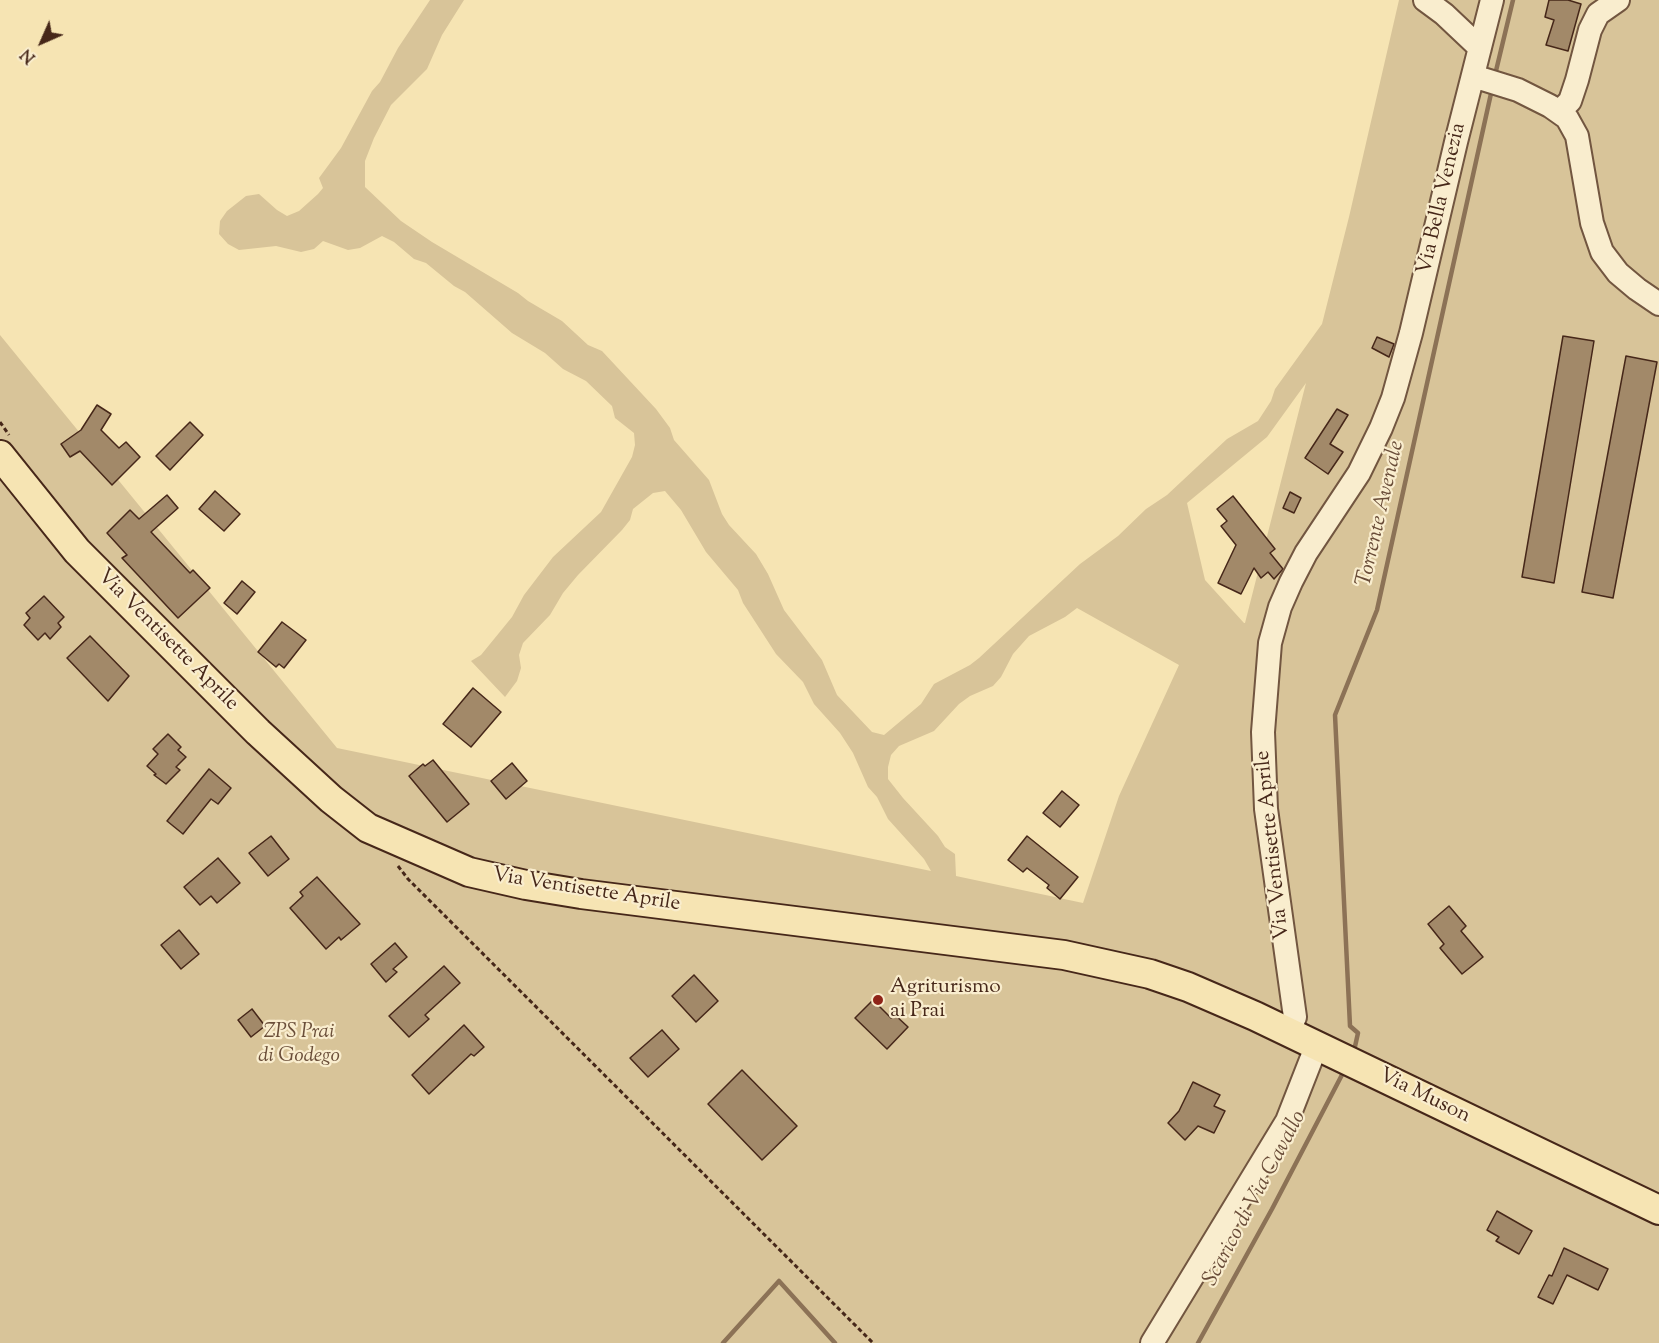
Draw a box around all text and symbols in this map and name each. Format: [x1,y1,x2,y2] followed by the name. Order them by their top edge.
[12,12,72,72] north arrow
[16,42,42,68] text: N
[1413,121,1473,277] street label: Via Bella Venezia
[1352,439,1412,589] water label: Torrente Avenale
[91,565,243,717] street label: Via Ventisette Aprile
[1252,749,1296,941] street label: Via Ventisette Aprile
[490,864,682,918] street label: Via Ventisette Aprile
[890,975,1001,1025] place label: Agriturismo ai Prai
[871,993,885,1007] marker: Agriturismo ai Prai
[258,1020,340,1070] park label: ZPS Prai di Godego
[1374,1064,1474,1130] street label: Via Muson
[1199,1107,1313,1291] water label: Scarico di Via Cavallo

